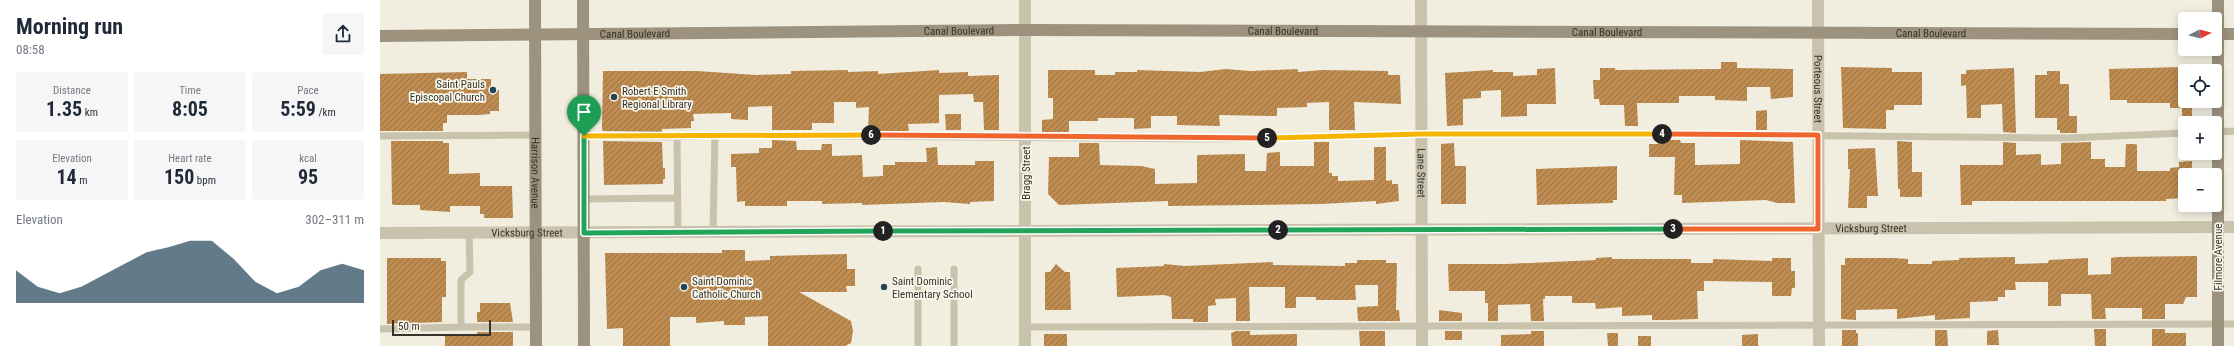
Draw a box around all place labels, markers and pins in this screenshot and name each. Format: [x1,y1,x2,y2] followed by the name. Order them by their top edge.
[410,78,485,104] place label: Saint Pauls Episcopal Church
[488,85,498,95] marker: Saint Pauls Episcopal Church
[622,85,692,111] place label: Robert E Smith Regional Library
[609,92,619,102] marker: Robert E Smith Regional Library
[567,95,601,136] pin
[1652,124,1672,144] pin: 4
[861,125,881,145] pin: 6
[1257,128,1277,148] pin: 5
[1663,219,1683,239] pin: 3
[1268,220,1288,240] pin: 2
[873,221,893,241] pin: 1
[692,275,761,301] place label: Saint Dominic Catholic Church
[892,275,973,301] place label: Saint Dominic Elementary School
[679,282,689,292] marker: Saint Dominic Catholic Church
[879,282,889,292] marker: Saint Dominic Elementary School

